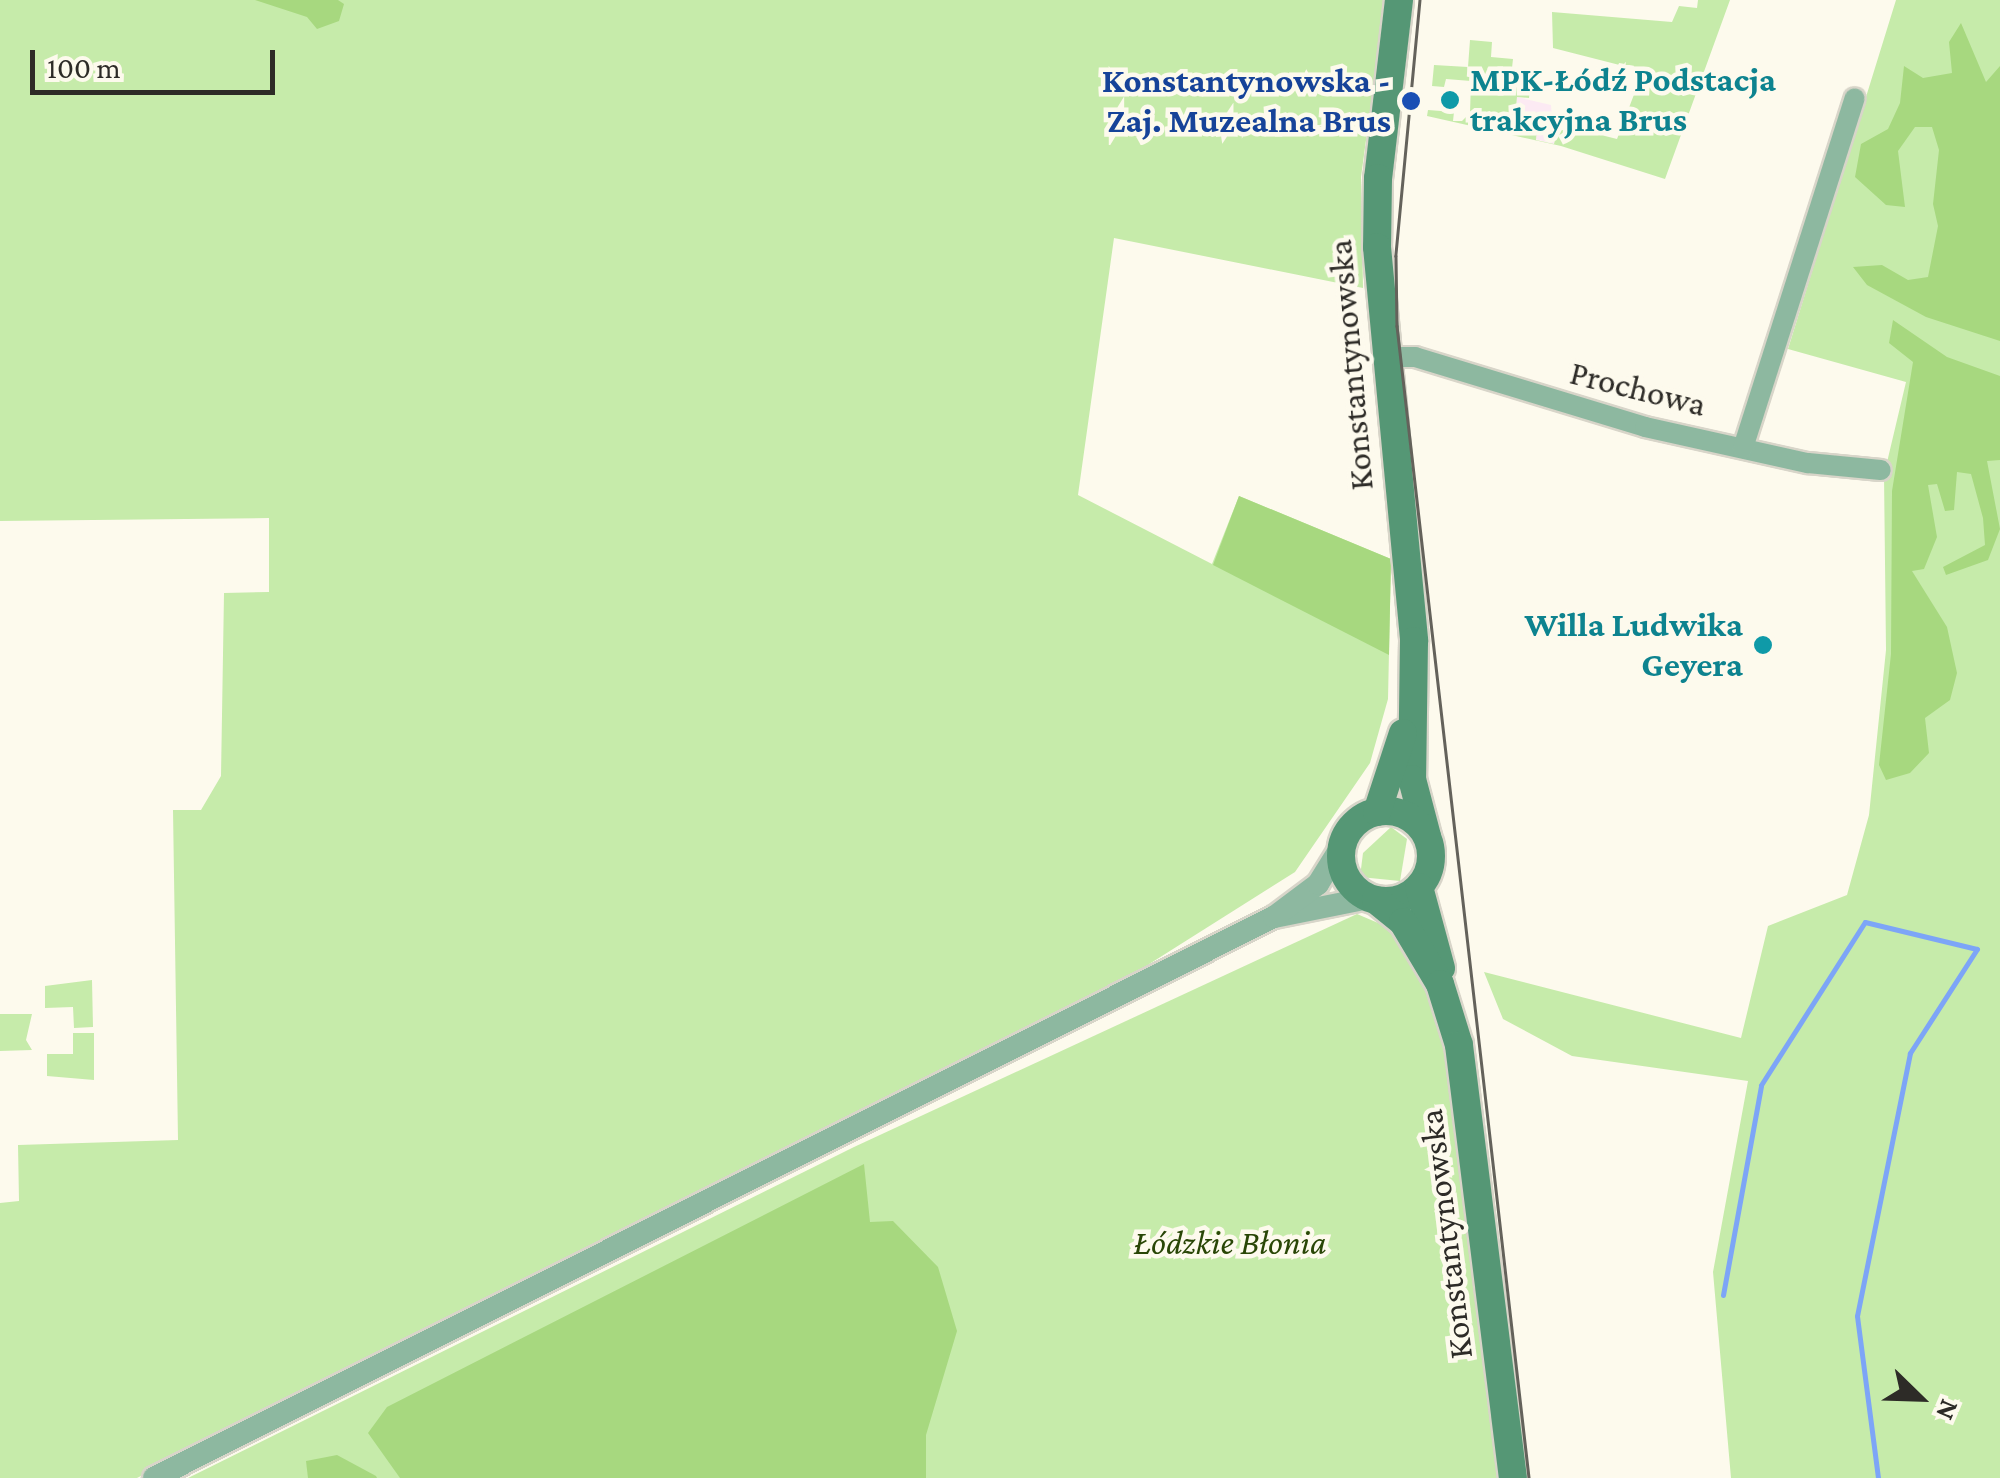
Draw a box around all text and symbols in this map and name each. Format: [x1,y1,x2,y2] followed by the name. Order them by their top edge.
[35,30,280,92] scale bar
[47,51,121,84] text: 100 m
[1470,59,1776,141] place label: MPK-Łódź Podstacja trakcyjna Brus
[1102,60,1391,142] place label: Konstantynowska - Zaj. Muzealna Brus
[1439,89,1461,111] marker: MPK-Łódź Podstacja trakcyjna Brus
[1400,90,1422,112] marker: Konstantynowska - Zaj. Muzealna Brus
[1319,238,1383,492] street label: Konstantynowska
[1566,352,1710,426] street label: Prochowa
[1525,604,1743,686] place label: Willa Ludwika Geyera
[1752,634,1774,656] marker: Willa Ludwika Geyera
[1410,1107,1482,1361] street label: Konstantynowska
[1133,1222,1327,1264] park label: Łódzkie Błonia
[1870,1348,1970,1448] north arrow
[1930,1395,1966,1425] text: N

